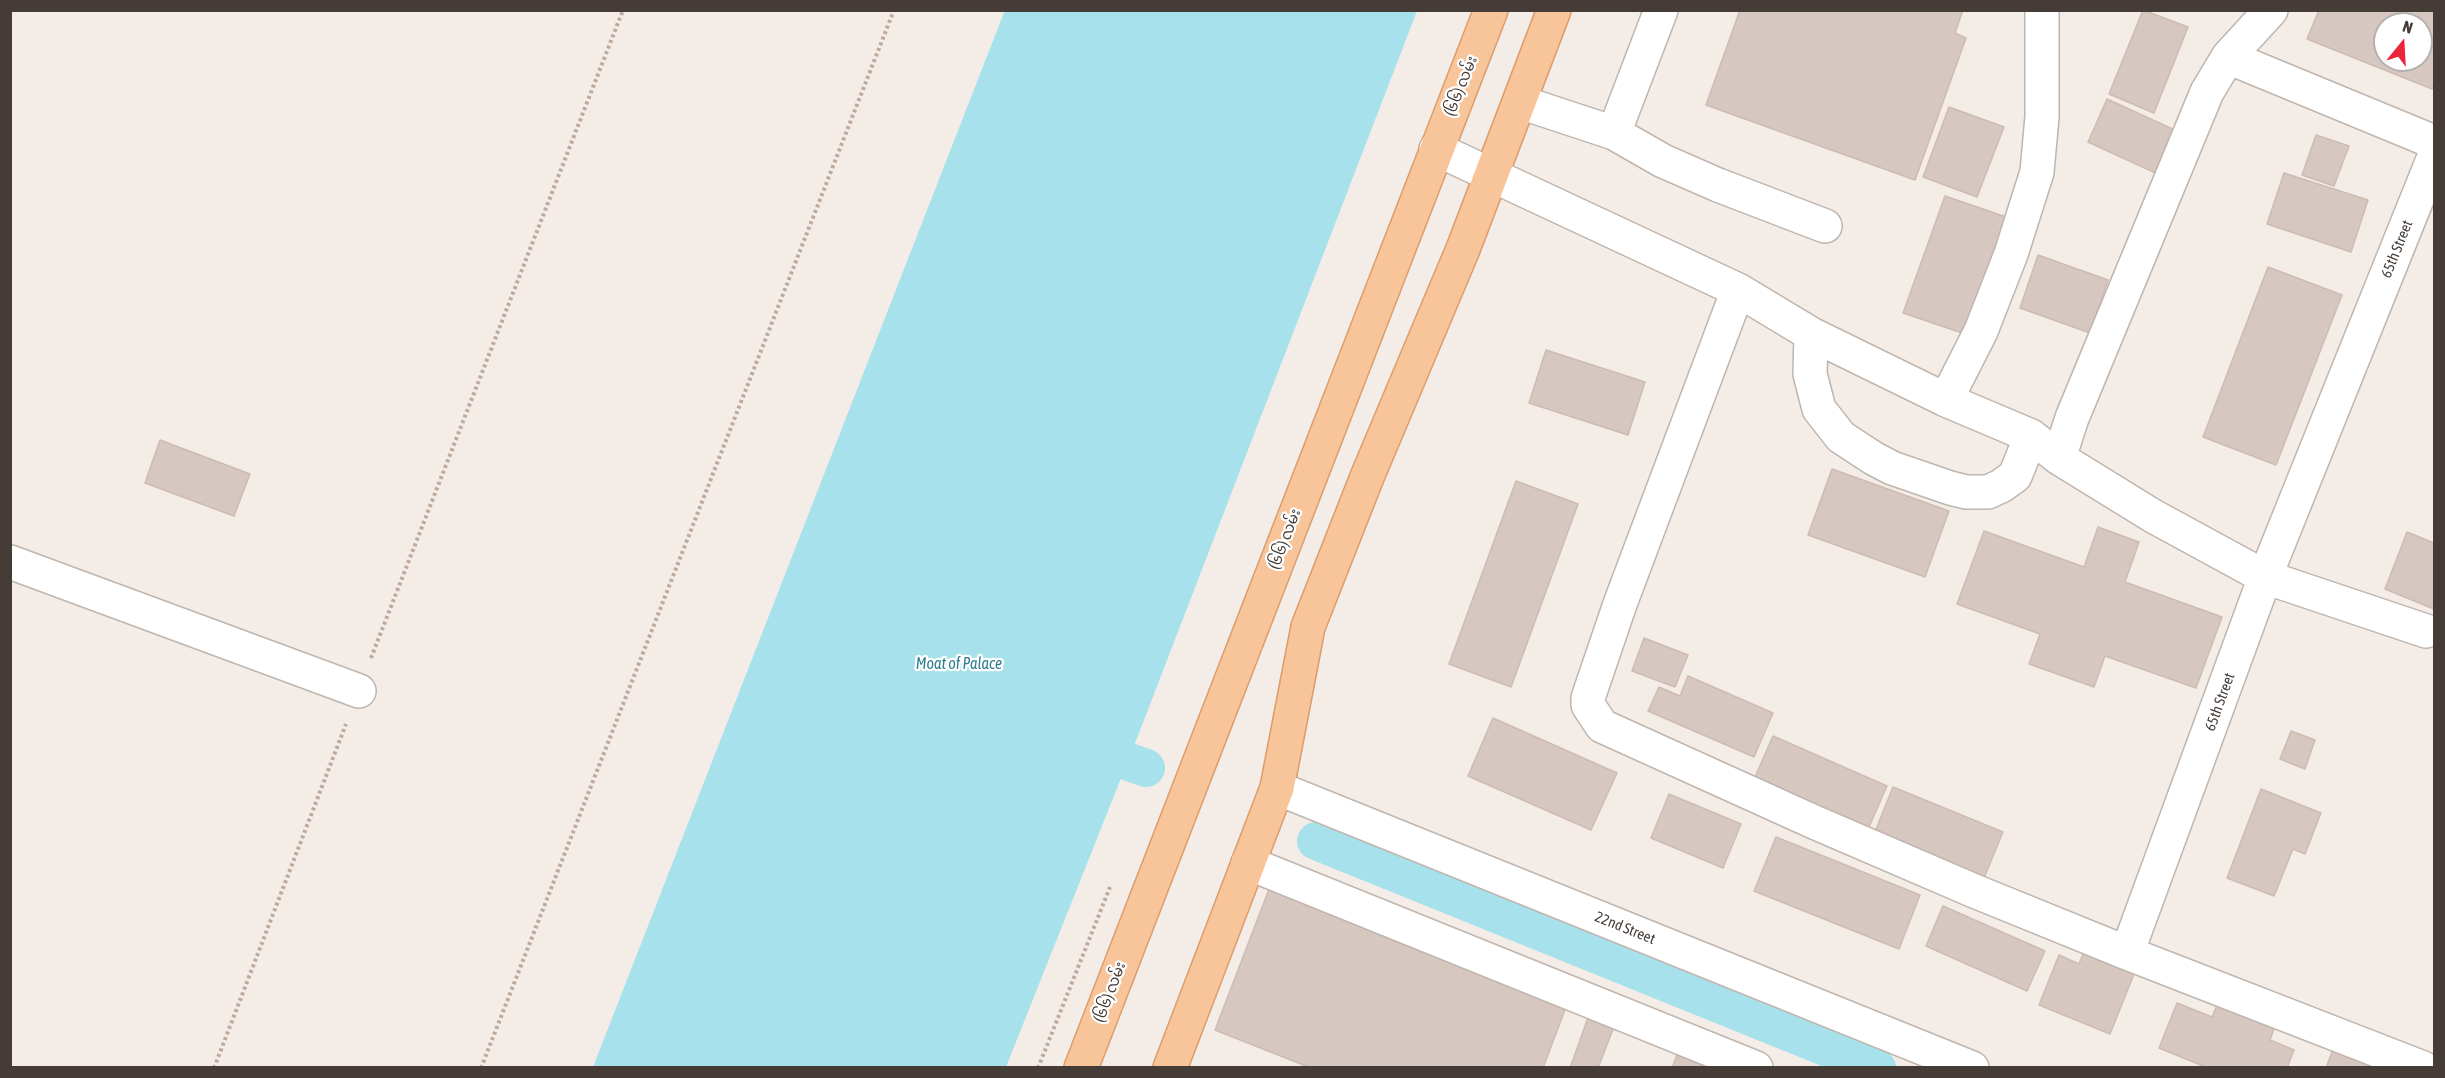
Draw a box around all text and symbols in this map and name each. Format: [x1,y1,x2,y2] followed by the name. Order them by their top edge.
[2373,12,2433,72] north arrow
[2401,17,2415,37] text: N
[1441,53,1481,119] street label: (၆၆) လမ်း
[2377,218,2417,280] street label: 65th Street
[1265,506,1305,572] street label: (၆၆) လမ်း
[916,654,1002,674] water label: Moat of Palace
[2201,670,2239,734] street label: 65th Street
[1592,908,1658,948] street label: 22nd Street
[1090,959,1130,1025] street label: (၆၆) လမ်း

